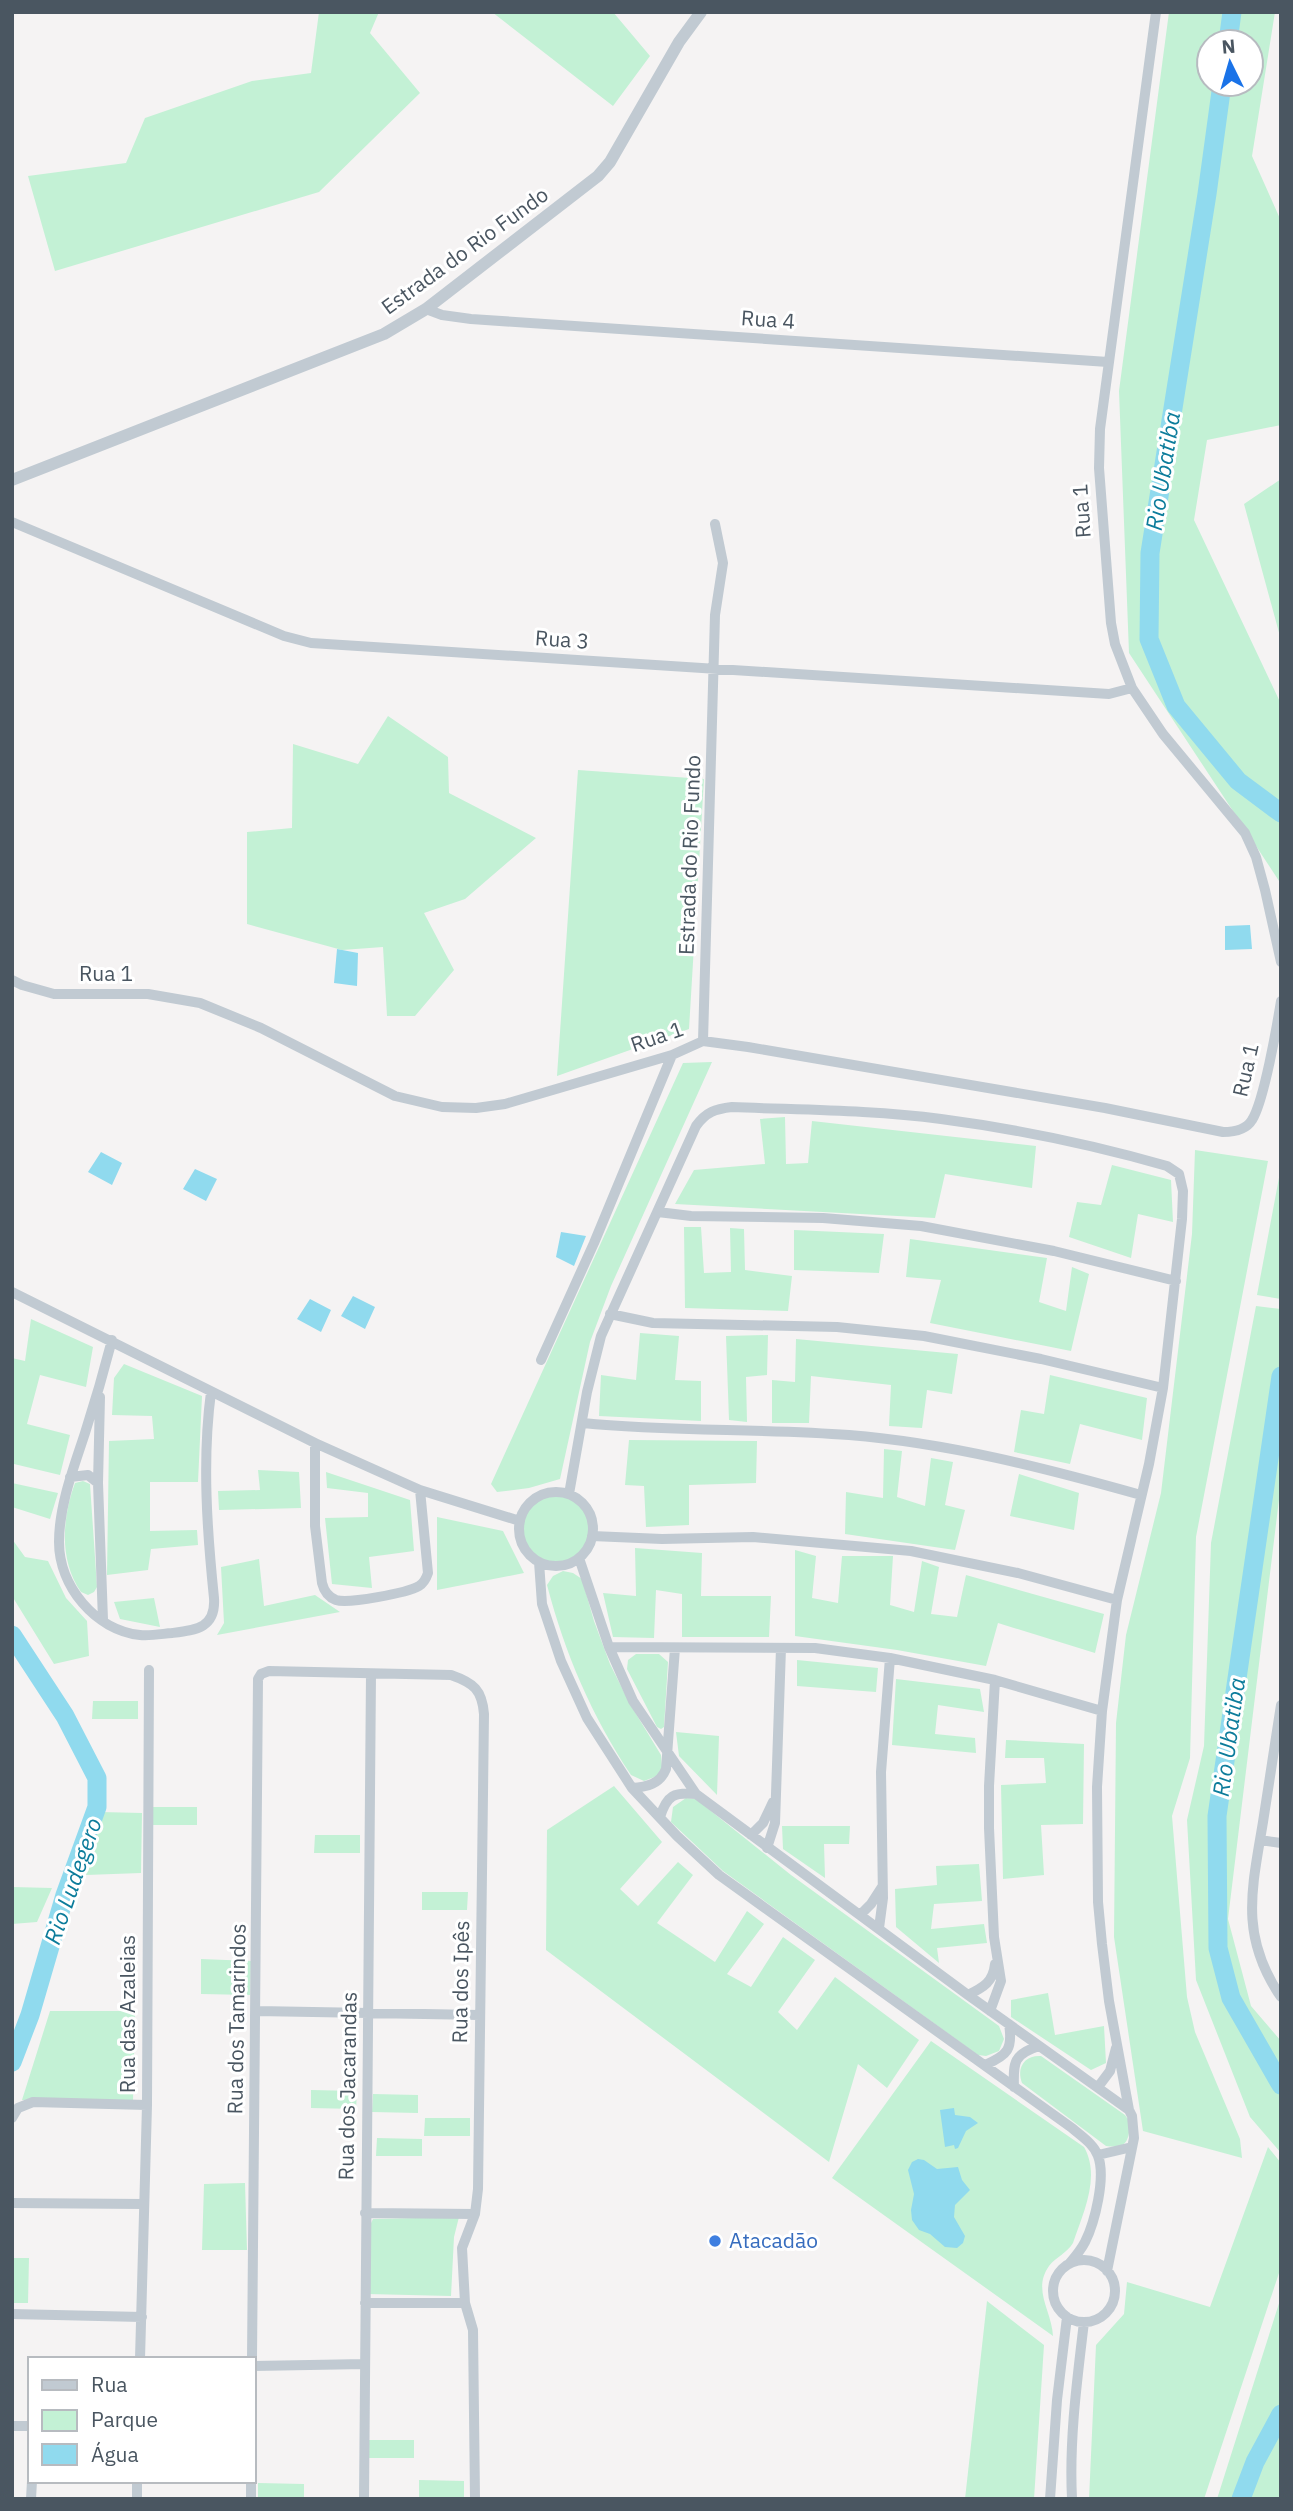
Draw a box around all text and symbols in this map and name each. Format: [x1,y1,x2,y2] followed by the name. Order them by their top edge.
[1195,28,1265,98] north arrow
[1221,34,1236,59] text: N
[375,180,554,320] street label: Estrada do Rio Fundo
[740,303,796,335] street label: Rua 4
[1138,409,1186,533] water label: Rio Ubatiba
[1065,483,1097,539] street label: Rua 1
[534,623,590,655] street label: Rua 3
[672,754,706,955] street label: Estrada do Rio Fundo
[79,959,133,987] street label: Rua 1
[627,1014,687,1058] street label: Rua 1
[1225,1040,1265,1099] street label: Rua 1
[1205,1675,1251,1798] water label: Rio Ubatiba
[36,1813,108,1948] water label: Rio Ludegero
[445,1920,475,2044] street label: Rua dos Ipês
[220,1923,252,2115] street label: Rua dos Tamarindos
[113,1935,141,2093] street label: Rua das Azaleias
[331,1991,363,2181] street label: Rua dos Jacarandas
[729,2226,818,2254] place label: Atacadão
[707,2233,723,2249] marker: Atacadão
[28,2357,256,2483] legend
[91,2370,128,2398] text: Rua
[91,2405,158,2433] text: Parque
[91,2440,139,2468] text: Água

